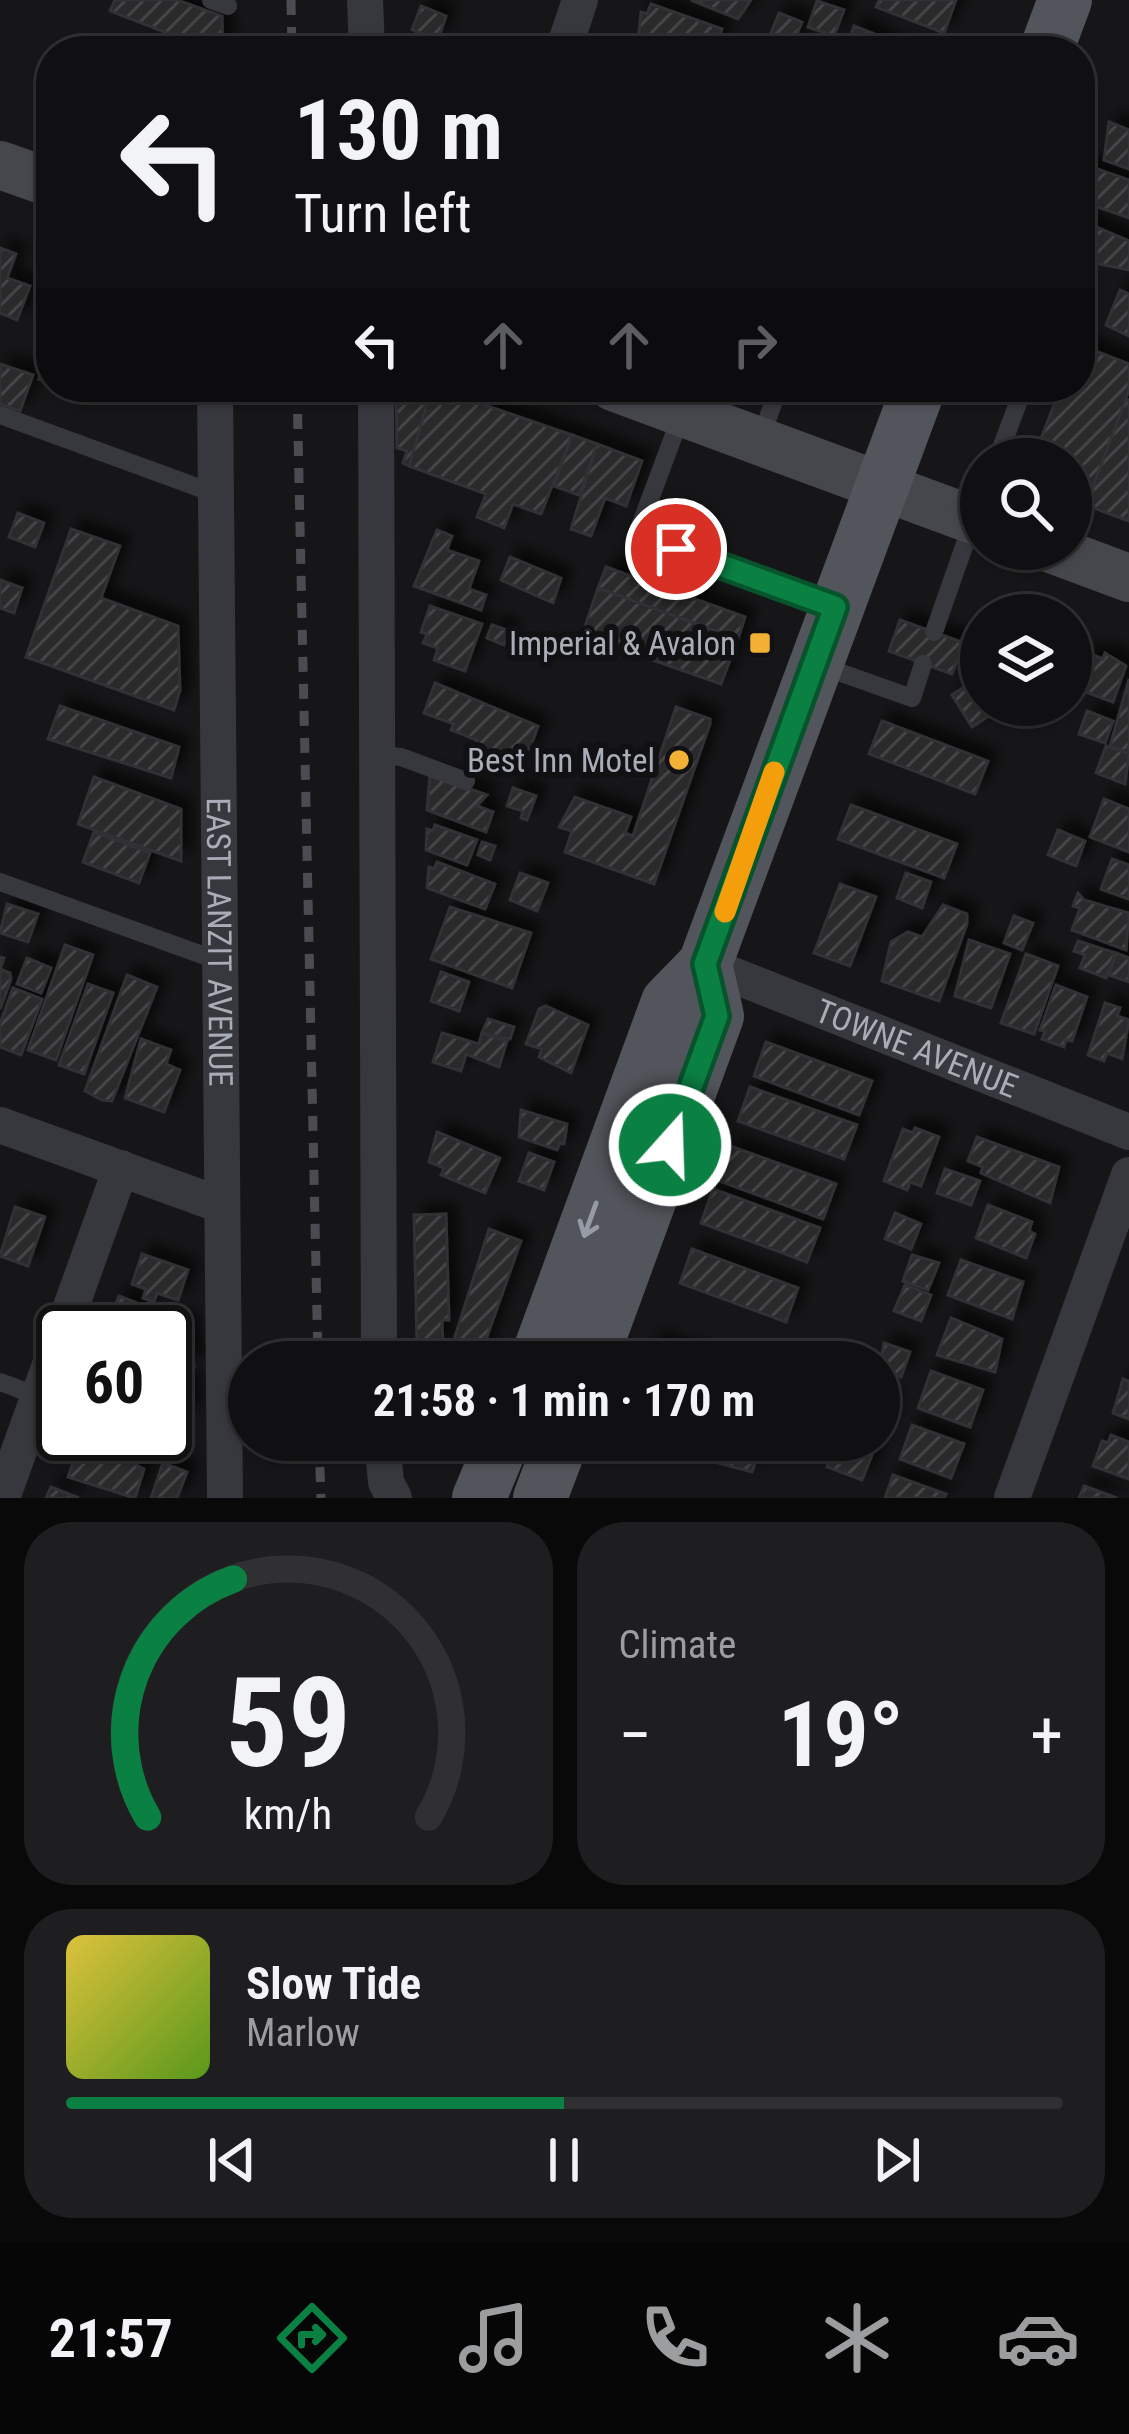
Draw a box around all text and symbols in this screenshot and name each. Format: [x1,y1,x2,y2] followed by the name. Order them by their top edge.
[294,81,503,180] text: 130 m
[96,84,252,240] icon: left
[294,182,471,245] text: Turn left
[344,312,410,378] icon: left
[470,312,536,378] icon: ahead
[596,312,662,378] icon: ahead
[722,312,788,378] icon: right
[960,438,1092,726] map controls
[960,438,1092,570] button: search
[625,498,727,600] pin
[643,516,709,582] icon: arrive
[960,594,1092,726] button: layers
[509,624,736,663] place label: Imperial & Avalon
[747,630,773,656] marker: Imperial & Avalon
[467,741,655,780] place label: Best Inn Motel
[666,747,692,773] marker: Best Inn Motel
[199,797,241,1087] street label: EAST LANZIT AVENUE
[810,990,1024,1106] street label: TOWNE AVENUE
[607,1082,733,1208] position arrow
[578,1201,599,1238] one-way arrow
[36,1305,192,1461] speed limit sign: 60
[373,1374,755,1427] text: 21:58 · 1 min · 170 m
[619,1622,736,1668] text: Climate
[225,1650,351,1796] text: 59
[778,1683,904,1788] text: 19°
[619,1697,652,1774] text: −
[1030,1697,1063,1774] text: +
[244,1788,332,1838] text: km/h
[246,1957,421,2010] text: Slow Tide
[246,2010,360,2056] text: Marlow
[199,2127,265,2193] icon: previous
[531,2127,597,2193] icon: pause
[864,2127,930,2193] icon: next
[270,2296,354,2380] icon: directions
[452,2296,536,2380] icon: music
[633,2296,717,2380] icon: phone
[815,2296,899,2380] icon: climate
[996,2296,1080,2380] icon: car
[49,2307,173,2370] text: 21:57

